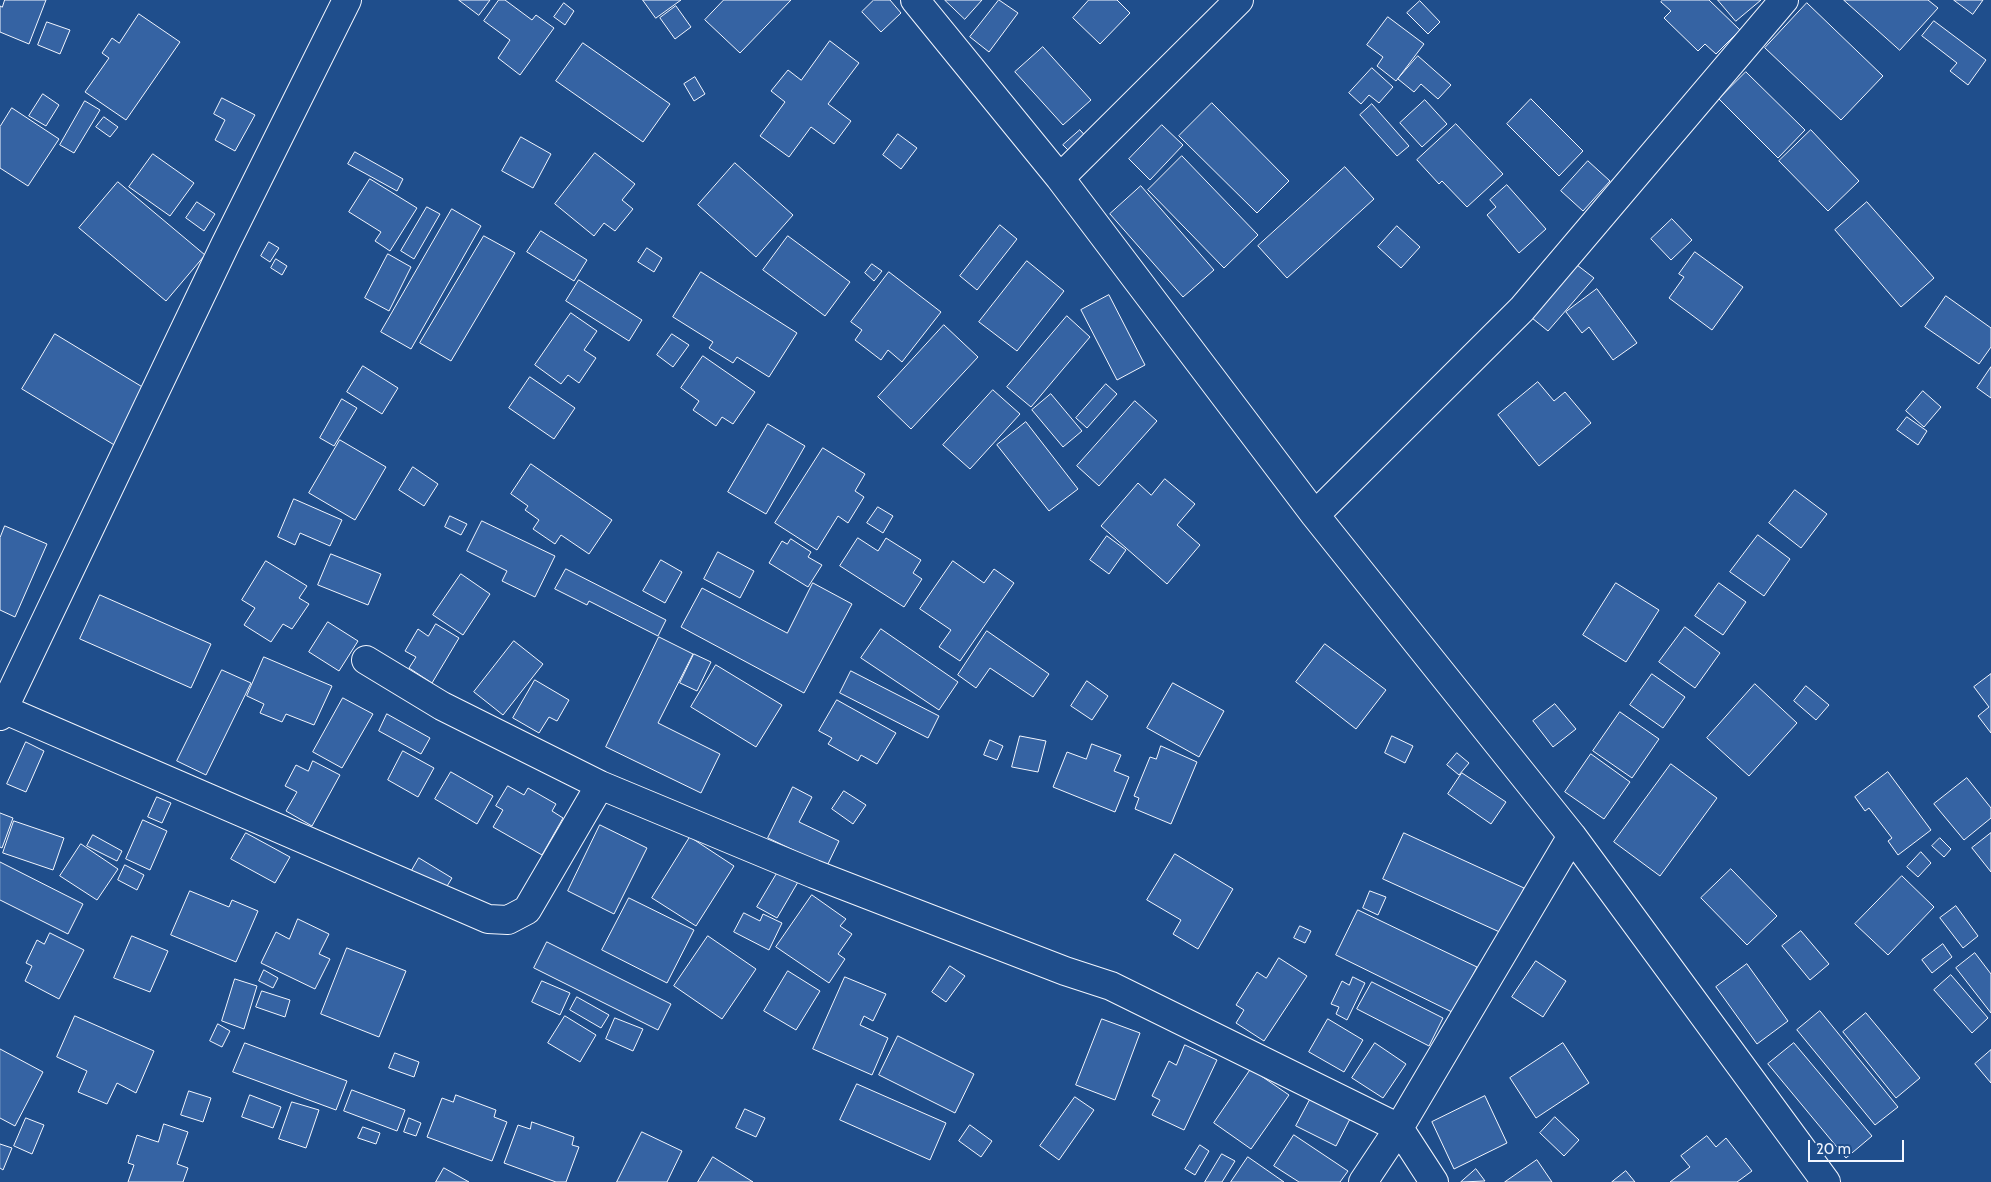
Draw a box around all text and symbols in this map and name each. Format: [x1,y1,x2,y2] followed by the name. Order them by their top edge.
[1811,1130,1907,1162] scale bar
[1816,1140,1851,1158] text: 20 m

